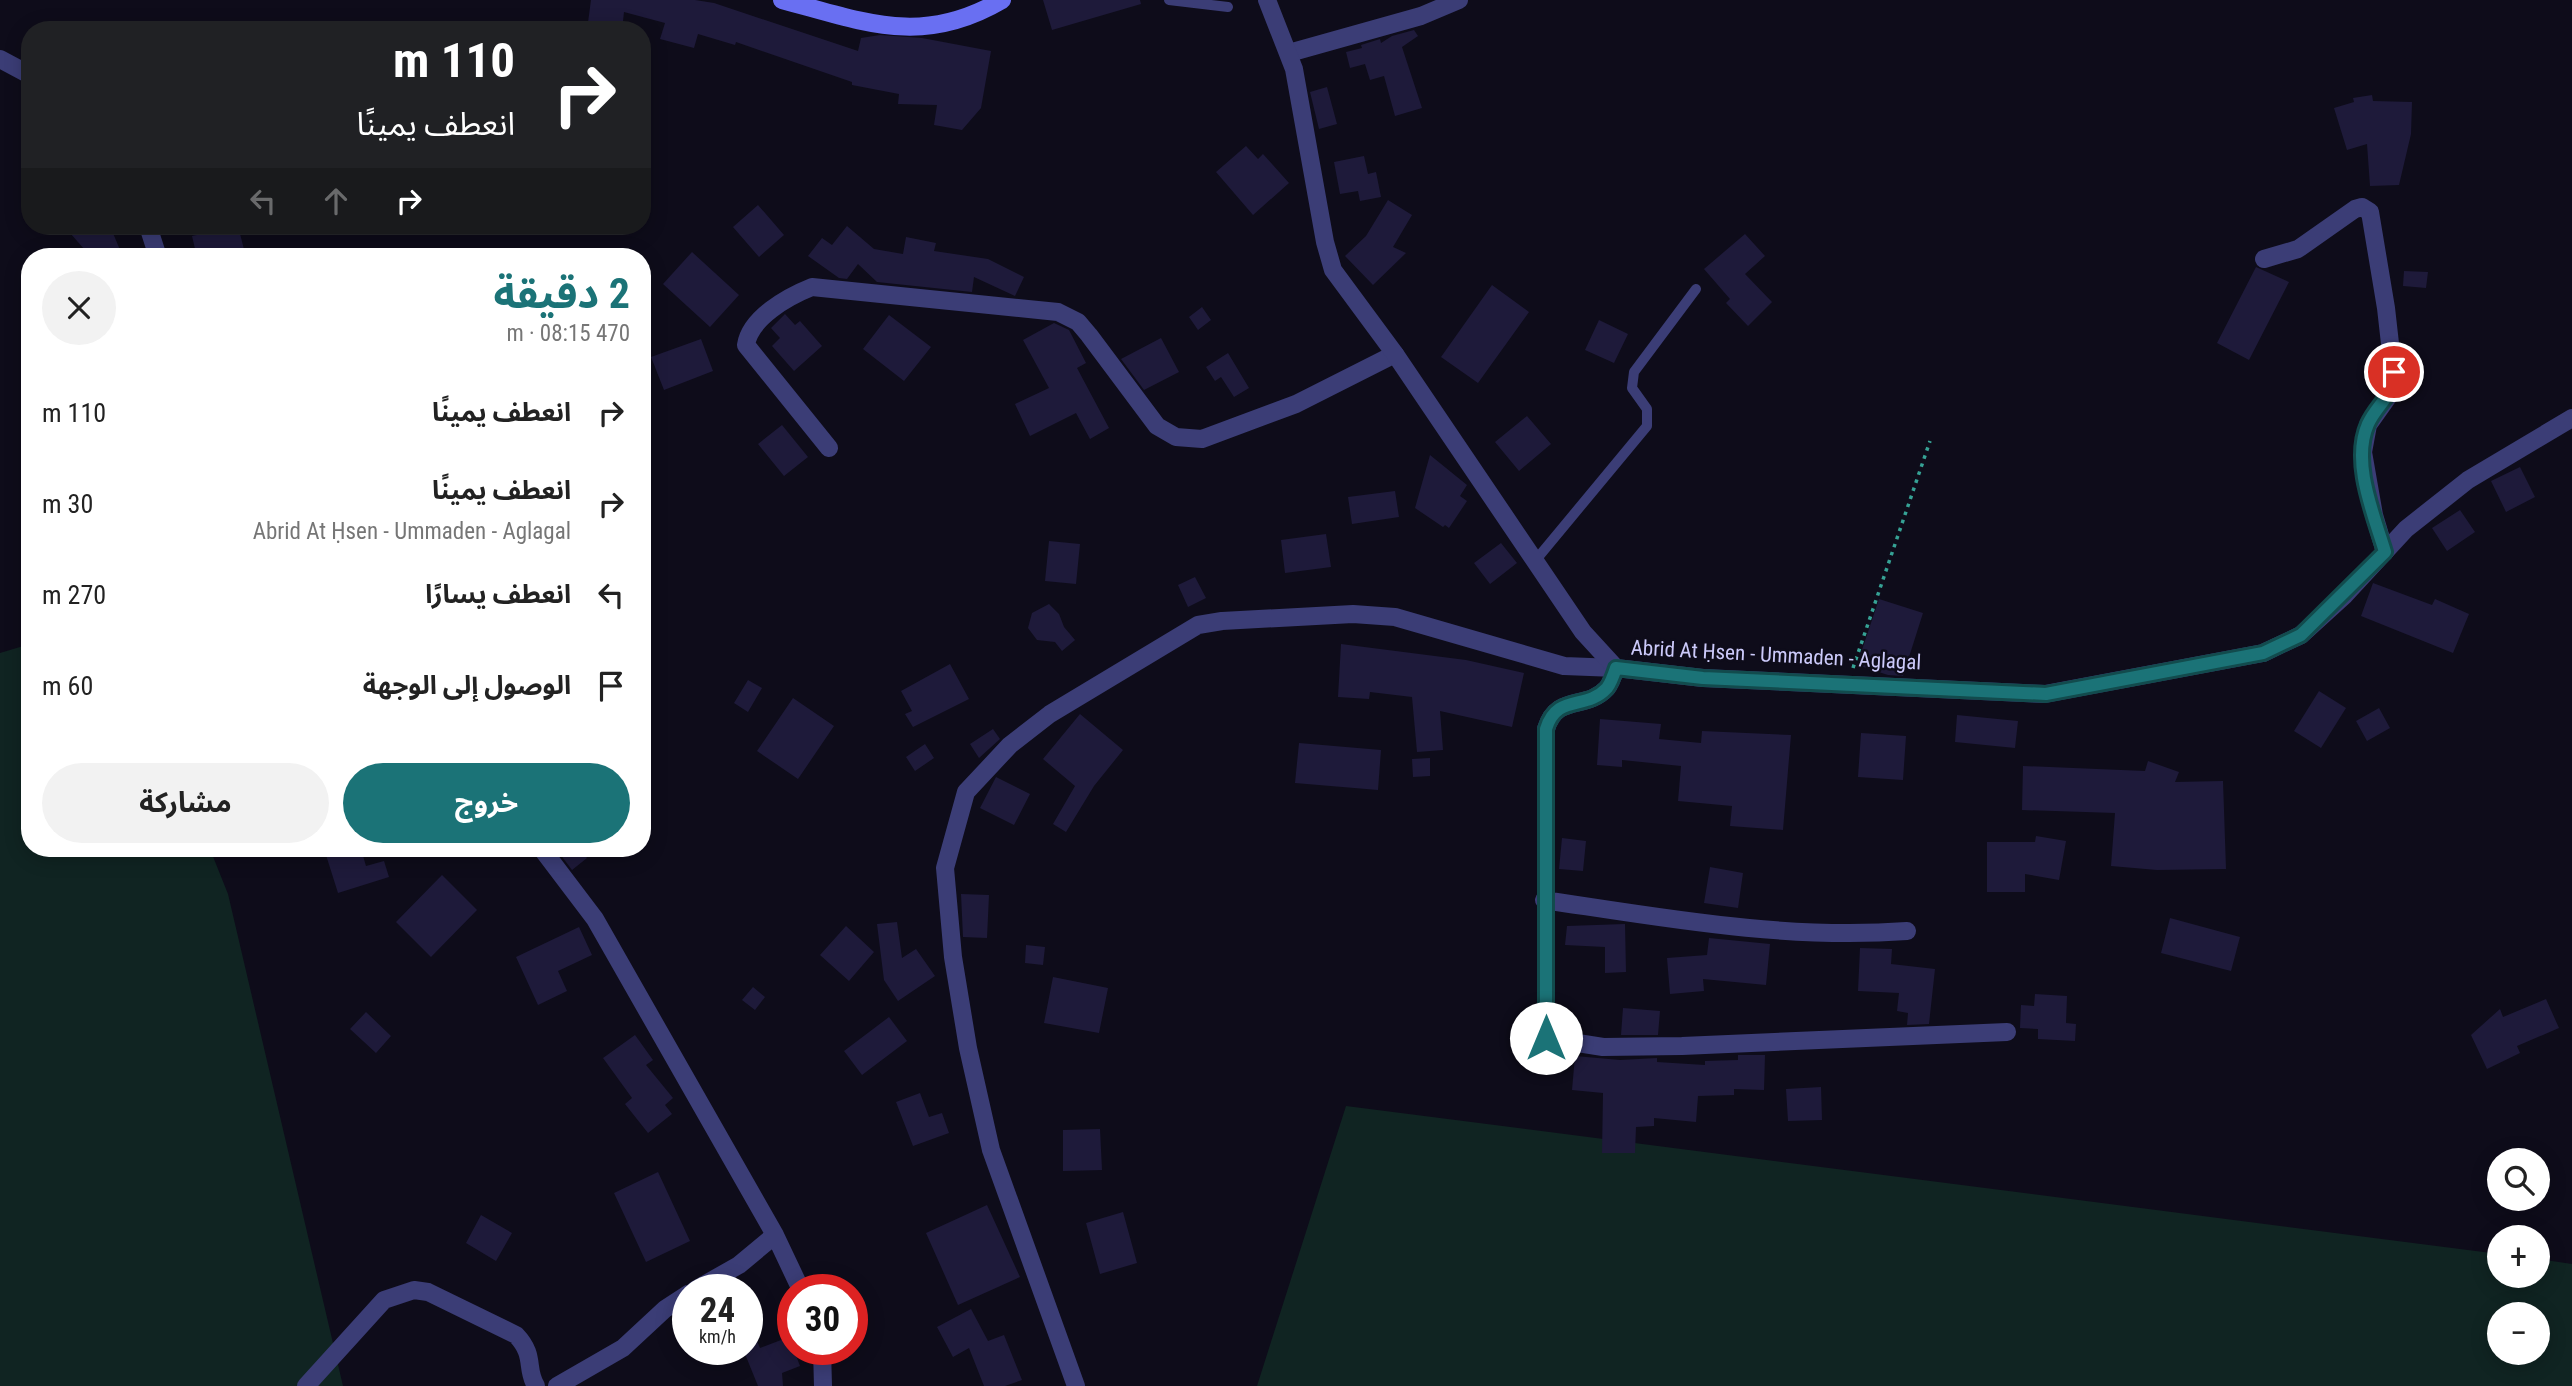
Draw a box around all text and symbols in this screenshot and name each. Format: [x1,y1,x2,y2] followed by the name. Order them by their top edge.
[393,32,515,89] text: 110 m
[539,49,630,140] icon: right
[357,105,515,143] text: انعطف يمينًا
[244,182,282,220] icon: left
[317,182,355,220] icon: ahead
[390,182,428,220] icon: right
[493,269,630,318] text: 2 دقيقة
[42,271,116,345] button: close
[506,320,630,347] text: 470 m · 08:15
[2364,342,2424,402] pin
[2375,353,2413,391] icon: arrive
[592,394,630,432] icon: right
[432,397,571,427] text: انعطف يمينًا
[42,398,106,428] text: 110 m
[432,475,571,505] text: انعطف يمينًا
[592,485,630,523] icon: right
[42,489,93,519] text: 30 m
[253,518,571,545] text: Abrid At Ḥsen - Ummaden - Aglagal
[592,576,630,614] icon: left
[425,579,571,609] text: انعطف يسارًا
[42,580,106,610] text: 270 m
[1630,635,1922,675] street label: Abrid At Ḥsen - Ummaden - Aglagal
[592,667,630,705] icon: arrive
[363,670,571,700] text: الوصول إلى الوجهة
[42,671,93,701] text: 60 m
[42,763,329,843] button: مشاركة
[343,763,630,843] button: خروج
[1509,1001,1583,1075] position arrow
[2487,1148,2550,1365] map controls
[2487,1148,2550,1211] button: search
[2487,1225,2550,1288] button: +
[777,1274,868,1365] speed limit sign: 30
[700,1290,735,1331] text: 24
[2487,1302,2550,1365] button: −
[699,1326,736,1347] text: km/h

